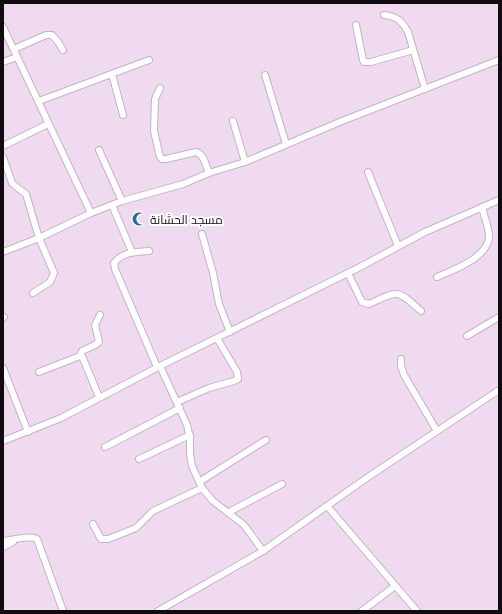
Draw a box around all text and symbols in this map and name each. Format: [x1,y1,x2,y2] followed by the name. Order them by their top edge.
[131,211,147,227] mosque icon: مسجد الحشانة
[150,212,223,227] place label: مسجد الحشانة

